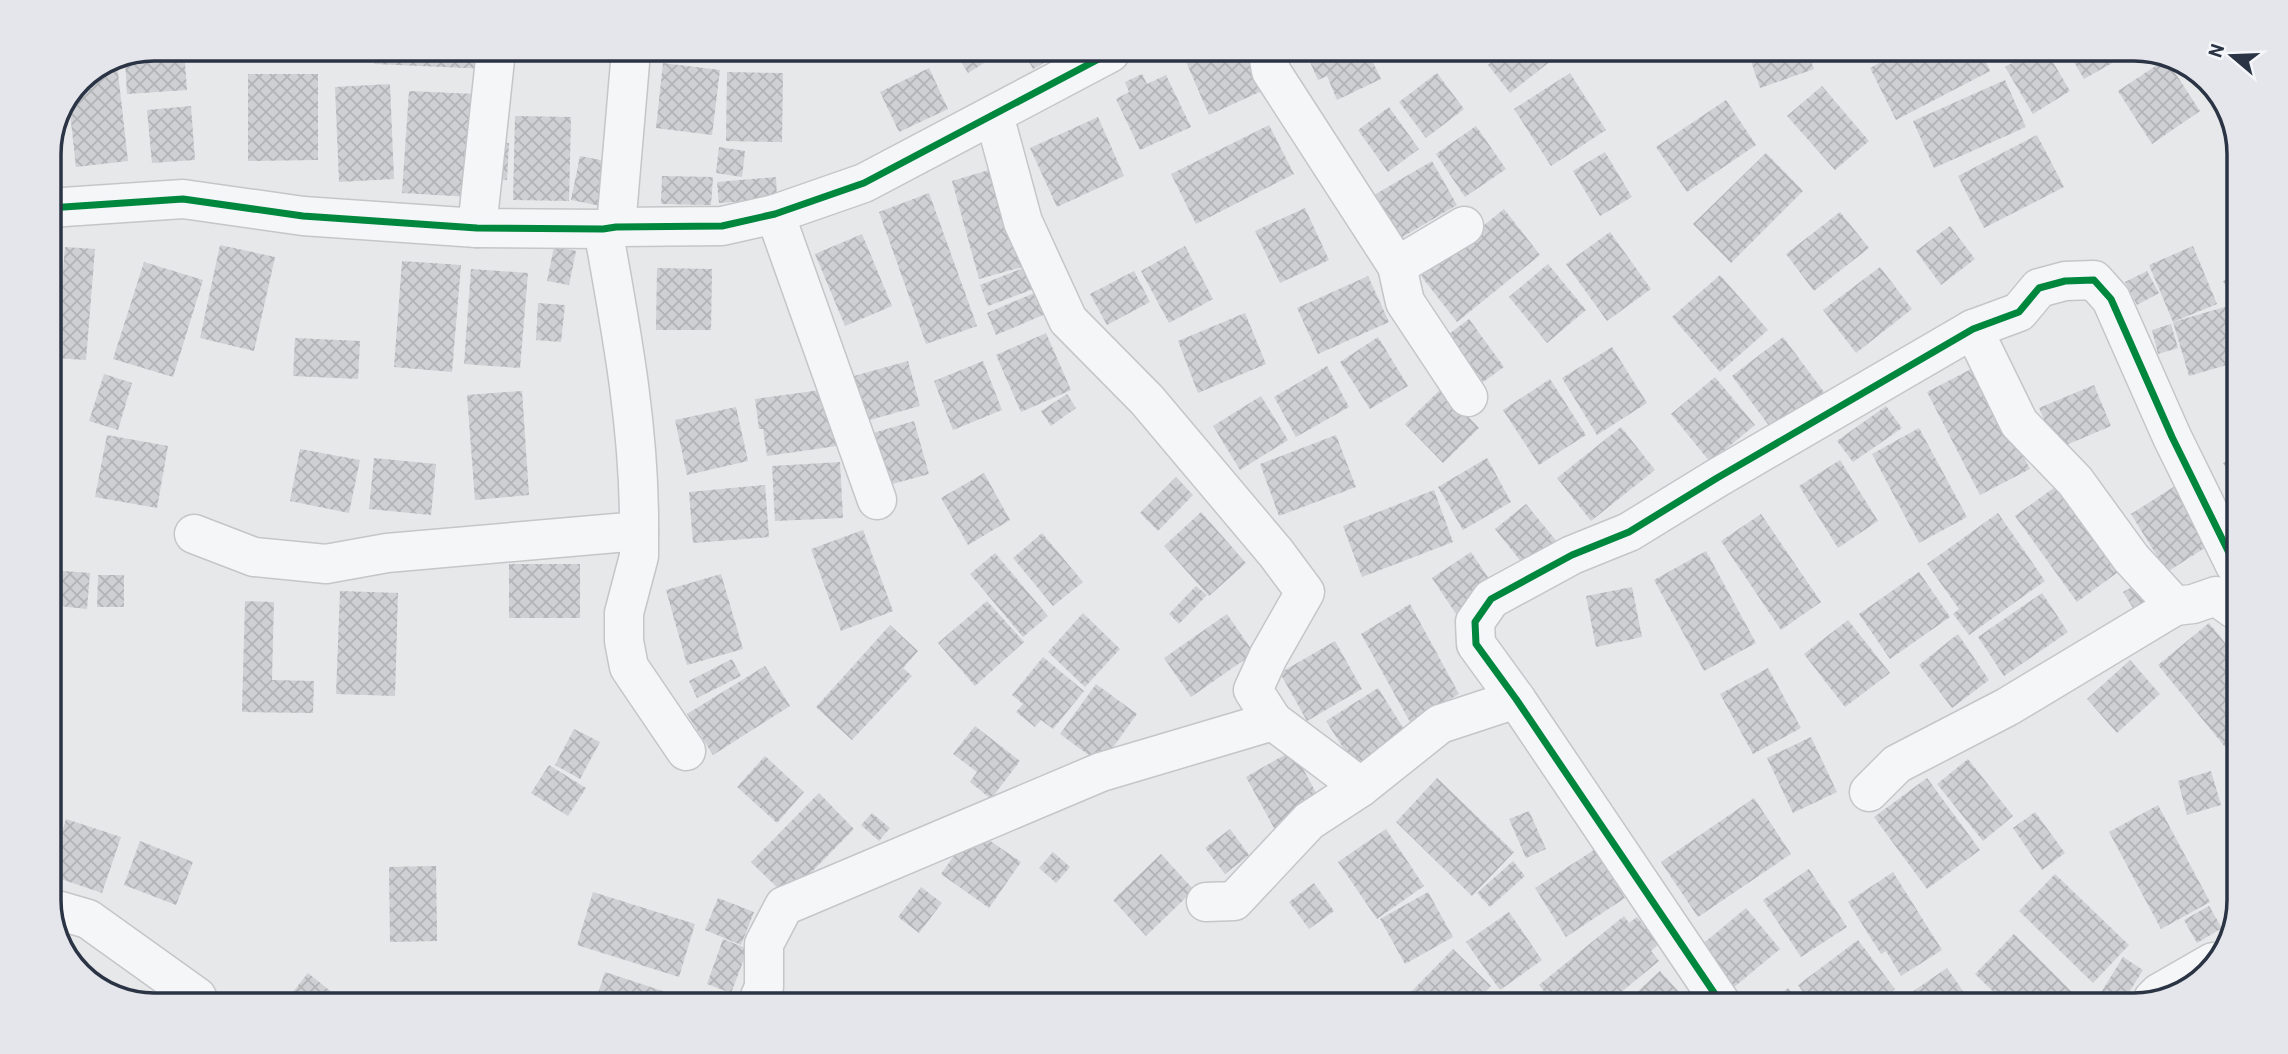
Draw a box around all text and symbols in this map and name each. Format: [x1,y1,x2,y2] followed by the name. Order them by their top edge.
[2197,21,2267,91] north arrow
[2203,41,2228,60] text: N

